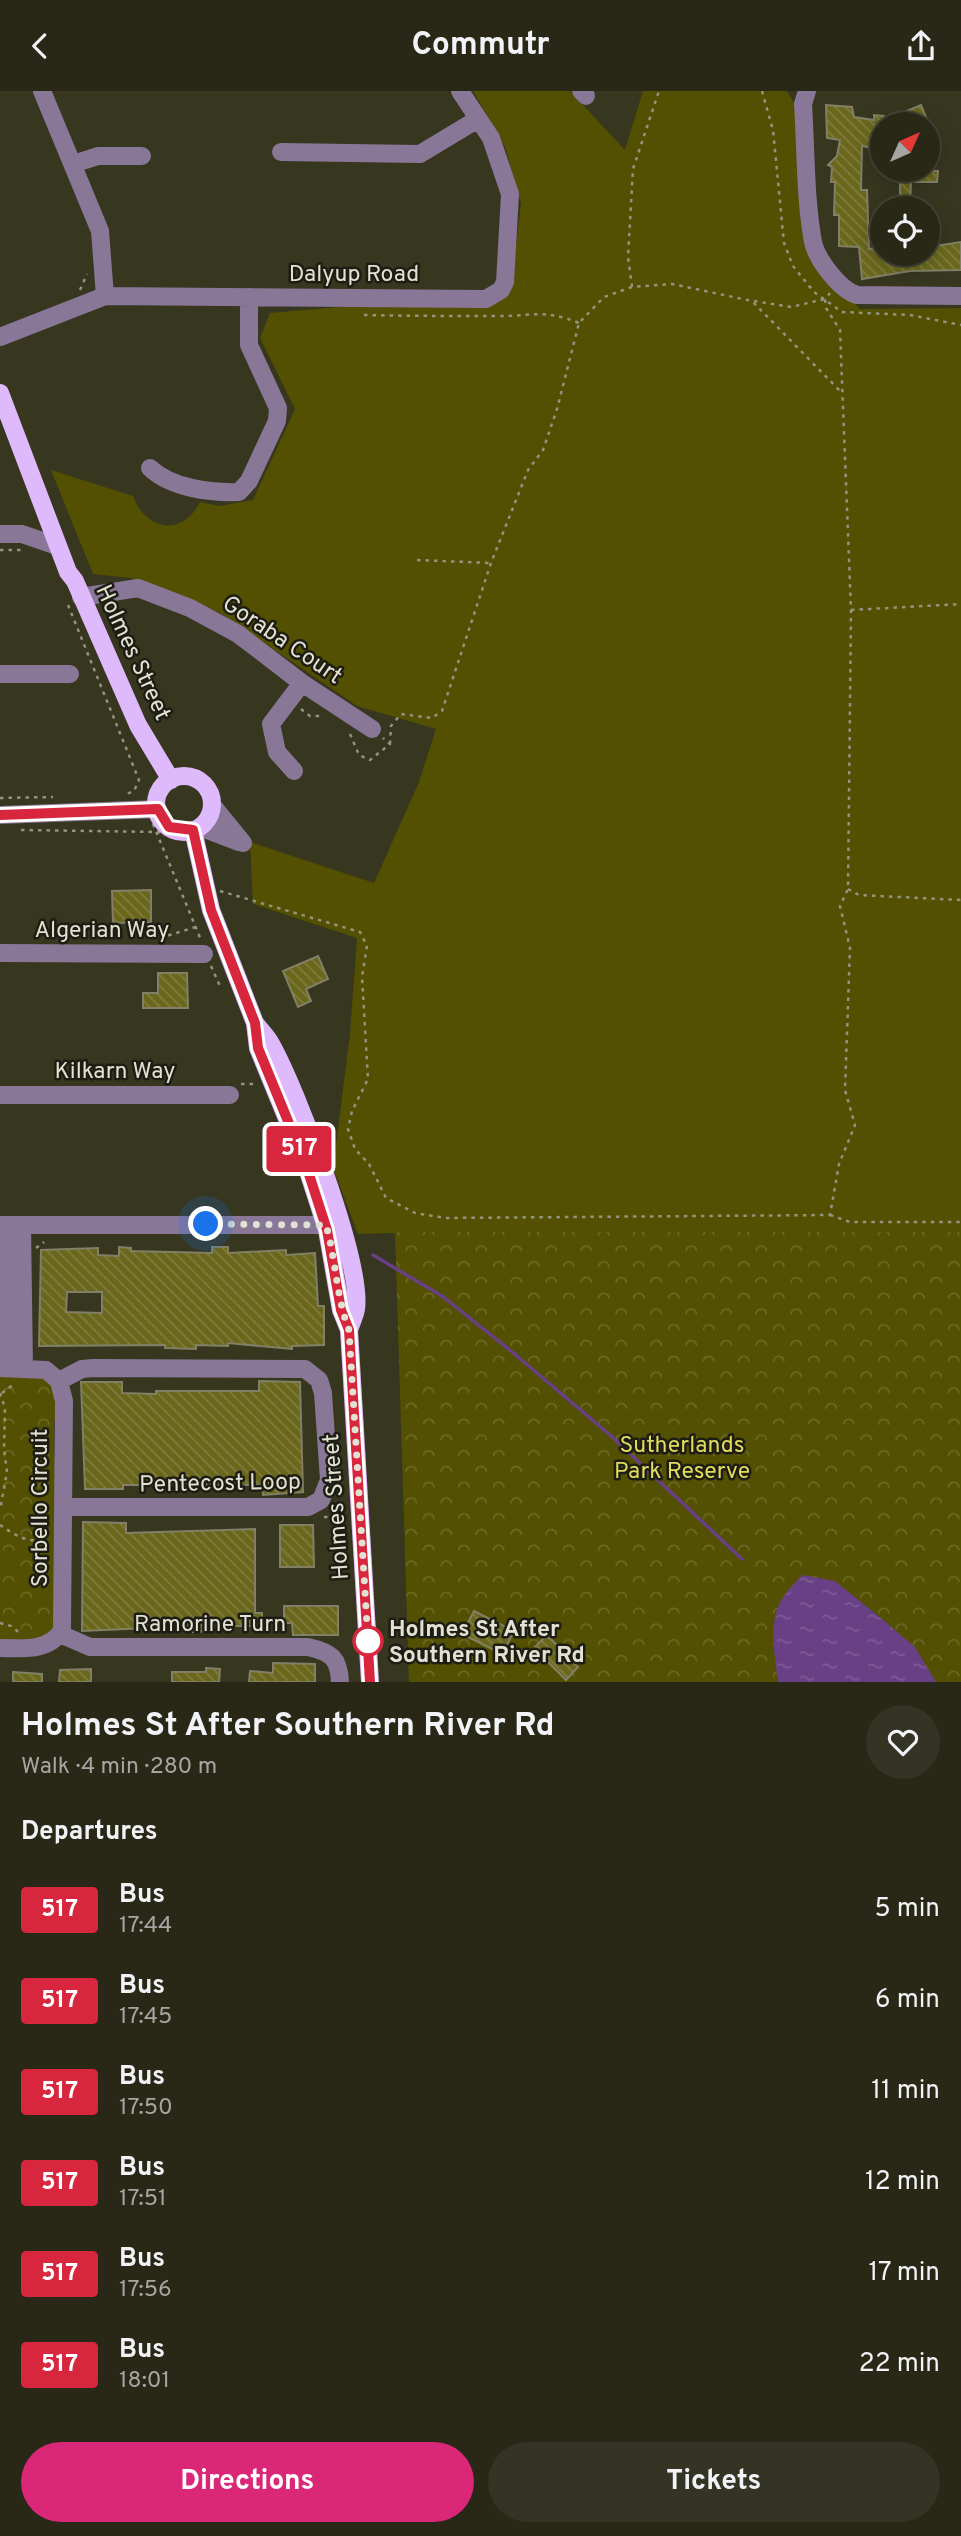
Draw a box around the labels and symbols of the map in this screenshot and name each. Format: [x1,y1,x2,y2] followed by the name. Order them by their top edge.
[870,112,940,182] north arrow
[289,261,419,290] street label: Dalyup Road
[88,581,176,726] street label: Holmes Street
[216,590,347,692] street label: Goraba Court
[34,917,170,946] street label: Algerian Way
[55,1058,175,1087] street label: Kilkarn Way
[259,1126,339,1172] line badge: 517
[188,1206,223,1241] your location
[27,1429,56,1587] street label: Sorbello Circuit
[614,1432,750,1487] park label: Sutherlands Park Reserve
[318,1433,357,1581] street label: Holmes Street
[139,1469,301,1500] street label: Pentecost Loop
[134,1611,286,1640] street label: Ramorine Turn
[389,1616,585,1671] place label: Holmes St After Southern River Rd
[353,1626,383,1656] marker: Holmes St After Southern River Rd

